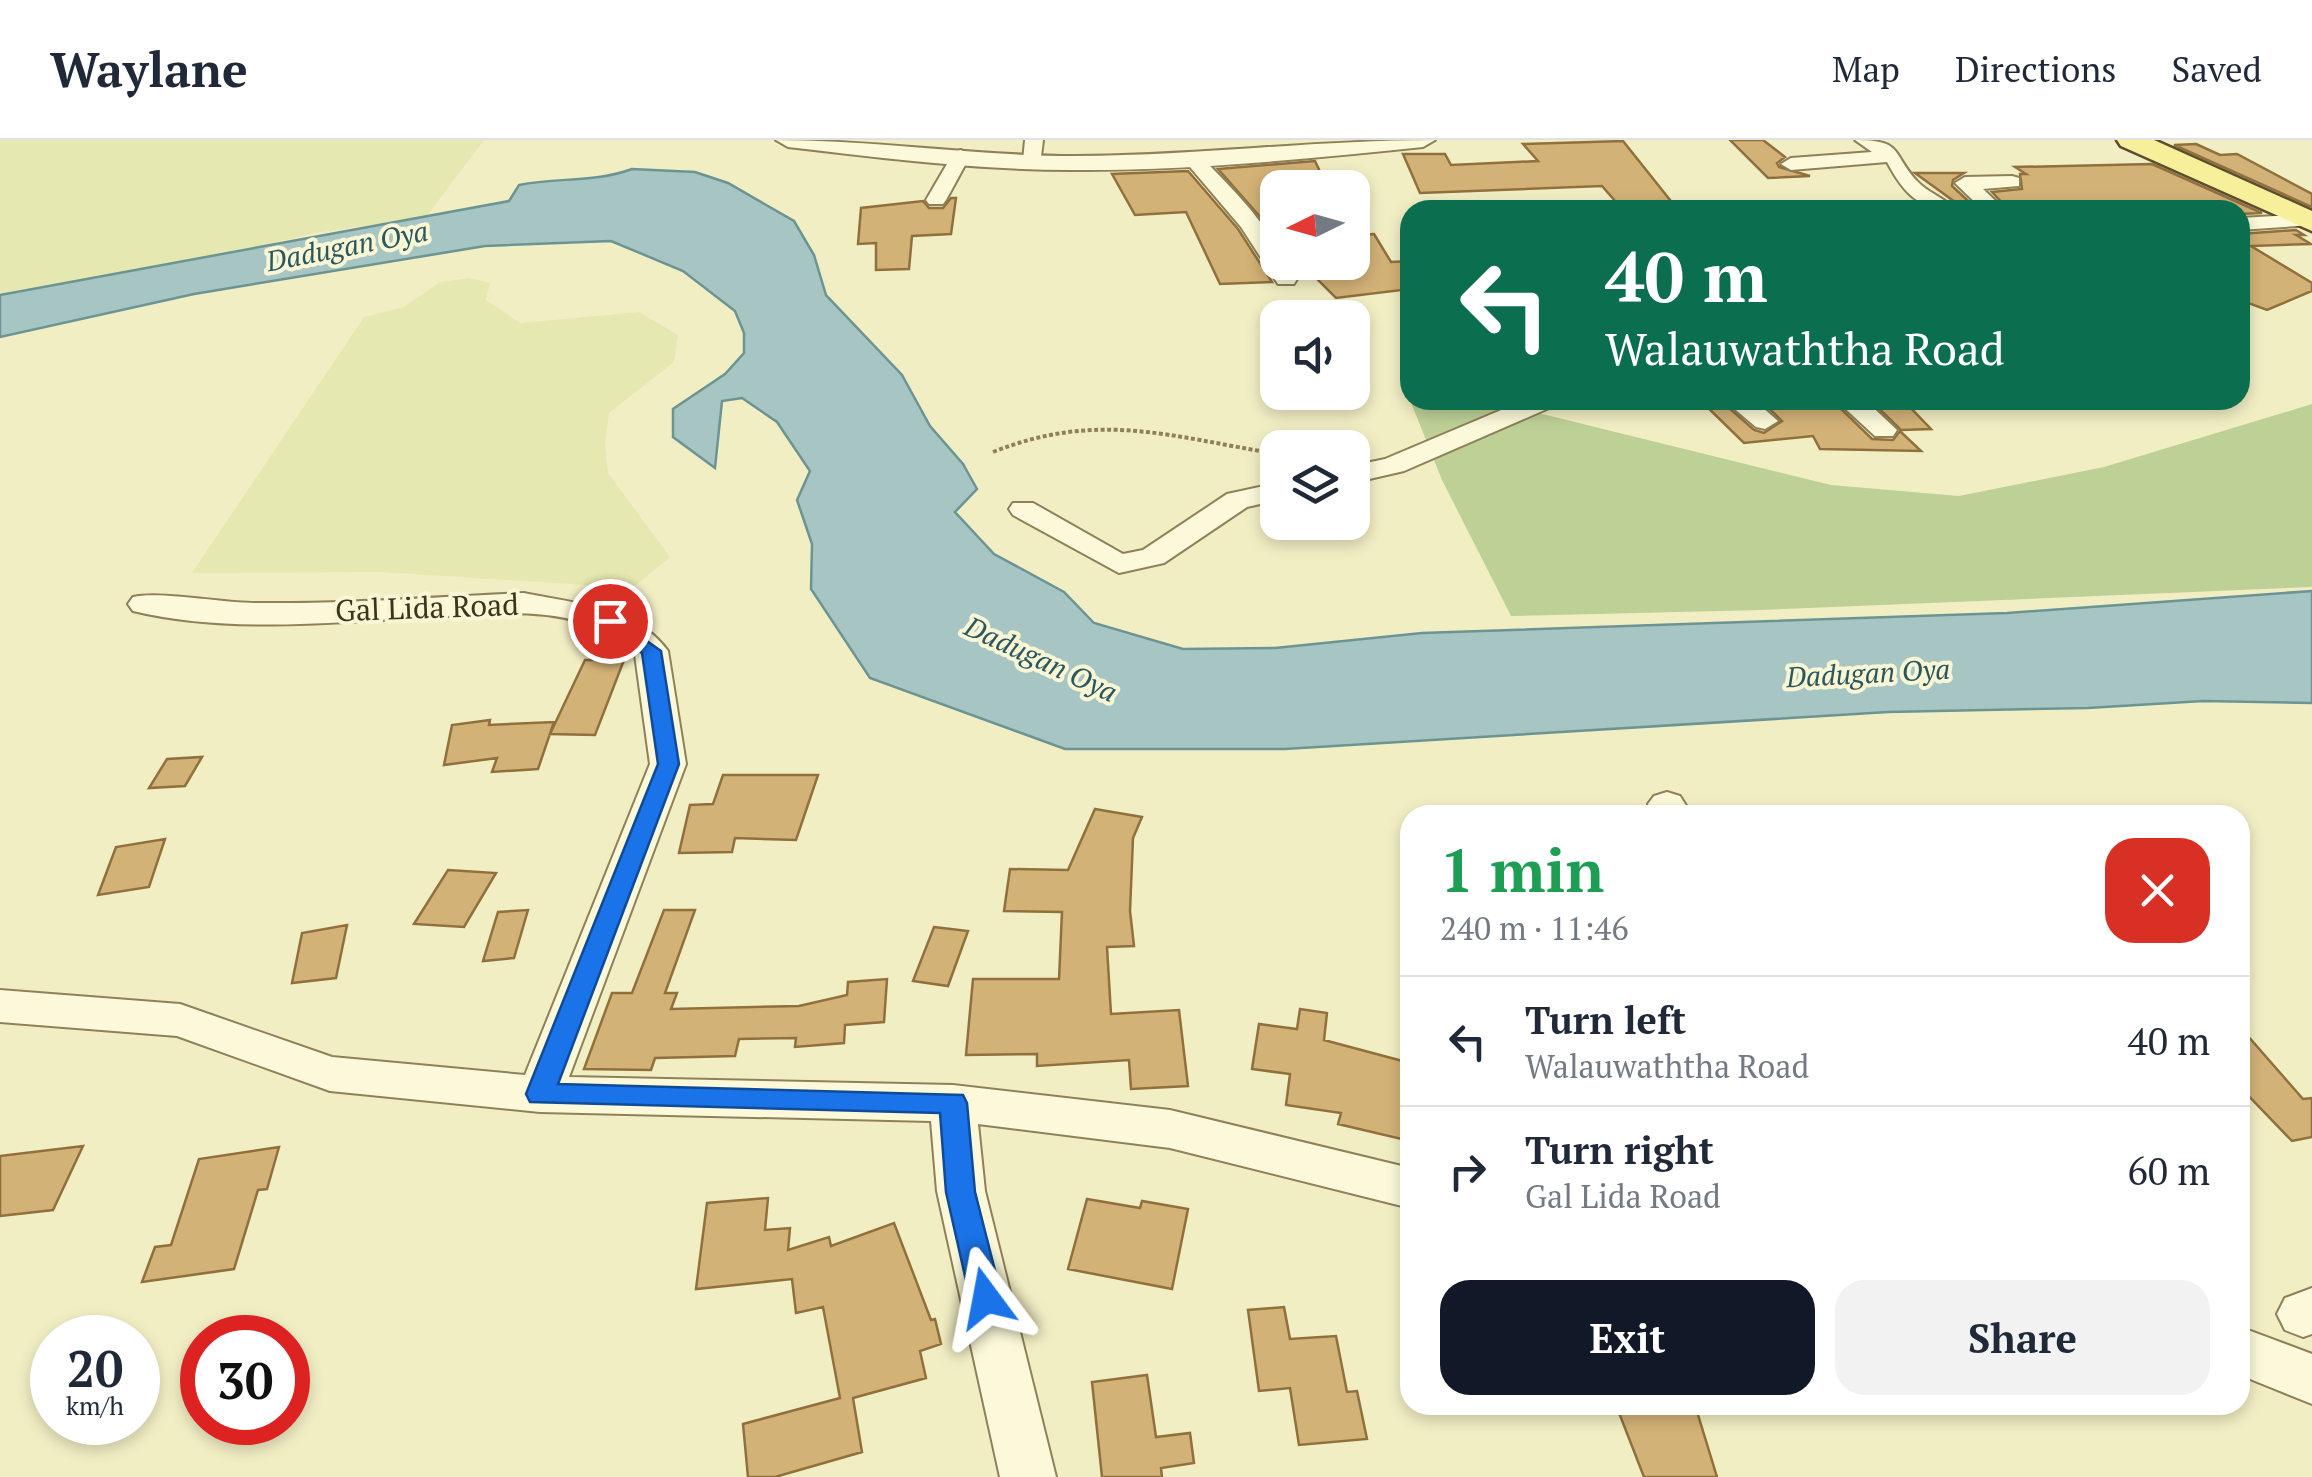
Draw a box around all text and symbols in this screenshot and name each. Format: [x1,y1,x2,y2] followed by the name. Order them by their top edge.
[50,37,248,101] text: Waylane
[1832,46,1900,92] text: Map
[1955,46,2116,92] text: Directions
[2171,46,2262,92] text: Saved
[1260,170,1370,280] north arrow
[1260,170,1370,540] map controls
[262,212,431,280] water label: Dadugan Oya
[1605,229,1768,322] text: 40 m
[1440,240,1570,370] icon: left
[1260,300,1370,410] button: sound
[1605,318,2005,378] text: Walauwaththa Road
[1260,430,1370,540] button: layers
[568,579,653,664] pin
[335,584,519,630] street label: Gal Lida Road
[583,594,638,649] icon: arrive
[958,607,1123,710] water label: Dadugan Oya
[1784,650,1951,695] water label: Dadugan Oya
[1440,830,1604,909] text: 1 min
[2105,838,2210,943] button: close
[1440,907,1628,949] text: 240 m · 11:46
[1525,995,1686,1045] text: Turn left
[1440,1014,1495,1069] icon: left
[2127,1016,2210,1066] text: 40 m
[1525,1045,1809,1087] text: Walauwaththa Road
[1525,1125,1714,1175] text: Turn right
[1440,1144,1495,1199] icon: right
[2127,1146,2210,1196] text: 60 m
[1525,1175,1721,1217] text: Gal Lida Road
[934,1246,1038,1350] position arrow
[1440,1280,1815,1395] button: Exit
[1835,1280,2210,1395] button: Share
[180,1315,310,1445] speed limit sign: 30
[67,1335,123,1401] text: 20
[66,1389,124,1422] text: km/h

